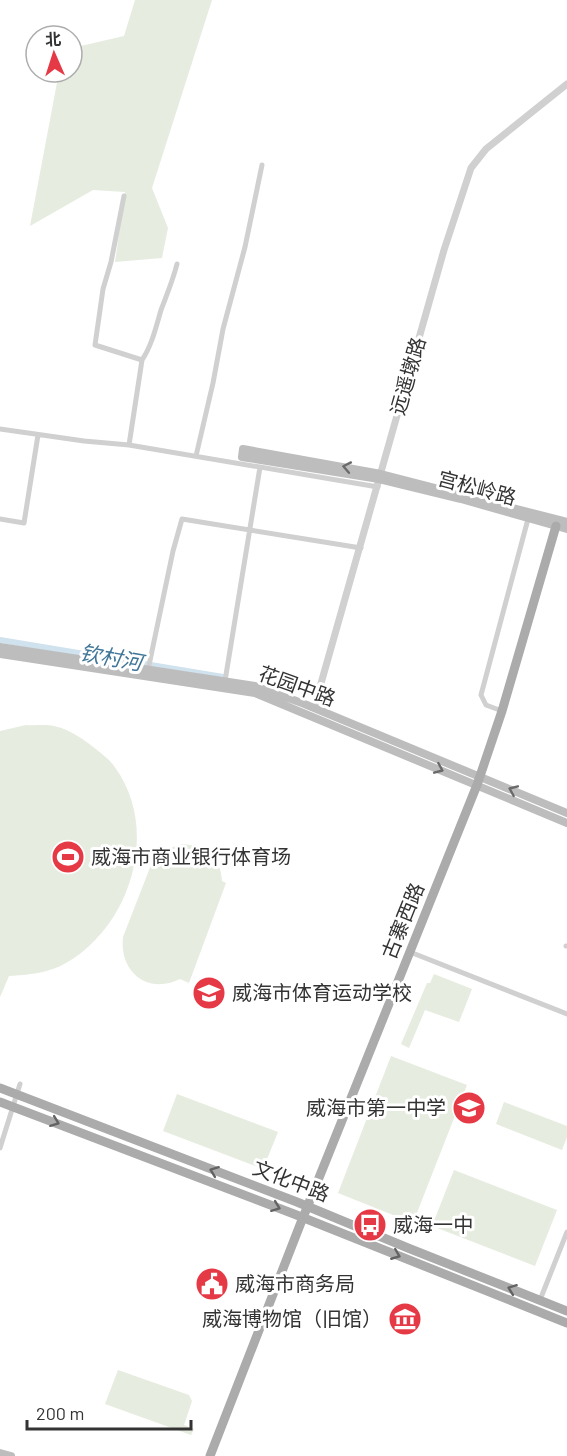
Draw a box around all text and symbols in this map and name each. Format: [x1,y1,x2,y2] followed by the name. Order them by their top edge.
[24,24,84,84] north arrow
[45,29,62,48] text: 北
[384,334,430,417] street label: 远遥墩路
[343,461,353,474] one-way arrow
[436,465,519,509] street label: 宫松岭路
[78,639,148,675] water label: 钦村河
[256,660,339,710] street label: 花园中路
[433,762,444,774] one-way arrow
[508,785,519,797] one-way arrow
[50,839,86,875] sports icon: 威海市商业银行体育场
[91,844,291,868] place label: 威海市商业银行体育场
[376,879,428,962] street label: 古寨西路
[191,975,227,1011] school or university icon: 威海市体育运动学校
[232,980,412,1004] place label: 威海市体育运动学校
[451,1090,487,1126] school or university icon: 威海市第一中学
[306,1095,446,1119] place label: 威海市第一中学
[49,1115,59,1128] one-way arrow
[250,1155,333,1206] street label: 文化中路
[209,1165,220,1178] one-way arrow
[270,1200,281,1212] one-way arrow
[352,1207,388,1243] bus stop icon: 威海一中
[393,1212,473,1236] place label: 威海一中
[390,1248,401,1260] one-way arrow
[194,1266,230,1302] public building icon: 威海市商务局
[235,1271,355,1295] place label: 威海市商务局
[508,1284,518,1297] one-way arrow
[387,1301,423,1337] museum icon: 威海博物馆（旧馆）
[202,1306,382,1330] place label: 威海博物馆（旧馆）
[27,1393,190,1431] scale bar
[36,1402,84,1424] text: 200 m

